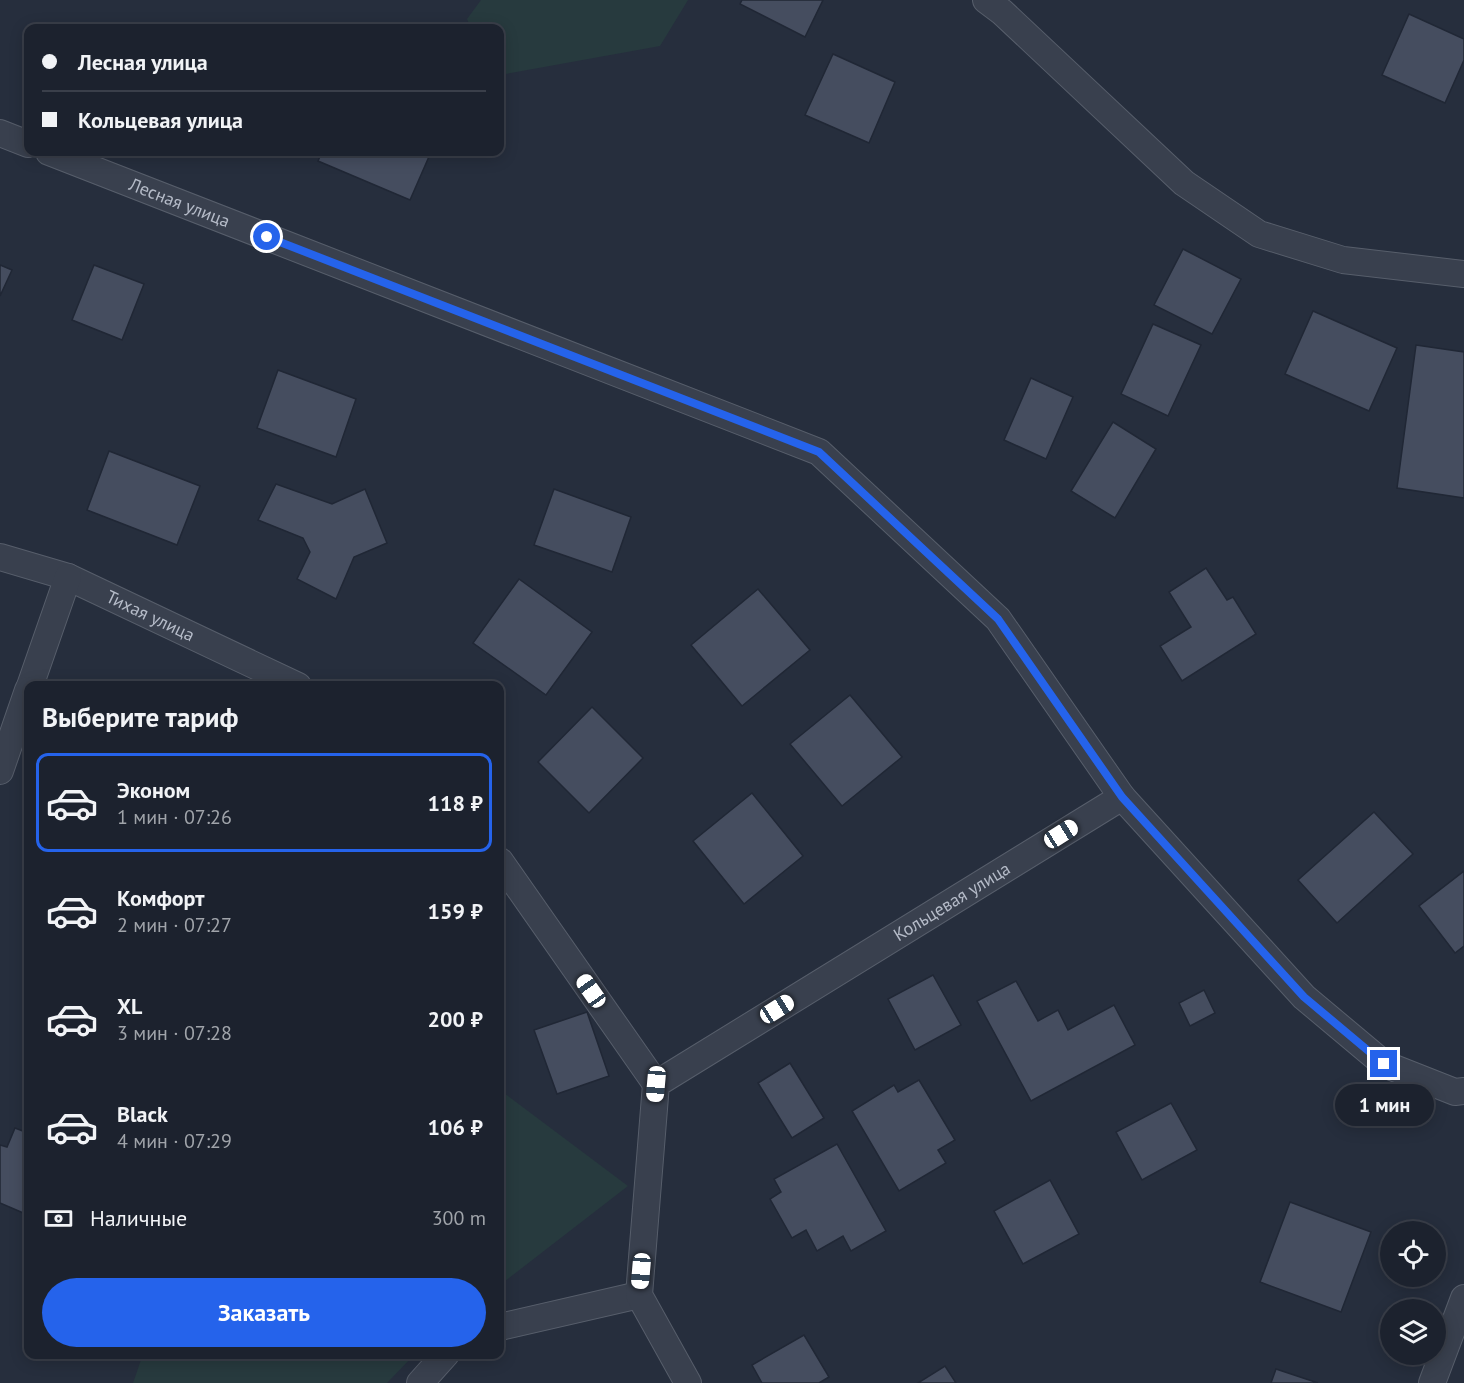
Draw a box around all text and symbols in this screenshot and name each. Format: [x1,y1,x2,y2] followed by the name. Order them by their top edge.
[78,48,208,76] text: Лесная улица
[78,106,243,134] text: Кольцевая улица
[125,172,233,232] street label: Лесная улица
[253,223,280,250] route start
[103,585,199,646] street label: Тихая улица
[42,700,238,734] text: Выберите тариф
[45,776,99,830] icon: car
[117,776,190,804] text: Эконом
[428,789,483,817] text: 118 ₽
[117,804,232,830] text: 1 мин · 07:26
[1041,817,1081,851] car
[889,857,1014,946] street label: Кольцевая улица
[45,884,99,938] icon: car
[117,884,205,912] text: Комфорт
[428,897,483,925] text: 159 ₽
[117,912,232,938] text: 2 мин · 07:27
[573,971,609,1011] car
[45,992,99,1046] icon: car
[117,992,142,1020] text: XL
[757,992,797,1026] car
[428,1005,483,1033] text: 200 ₽
[117,1020,232,1046] text: 3 мин · 07:28
[1370,1050,1397,1077] route end
[645,1065,667,1103] car
[1334,1085,1434,1127] callout: 1 мин
[1359,1092,1410,1118] text: 1 мин
[45,1100,99,1154] icon: car
[117,1100,168,1128] text: Black
[428,1113,483,1141] text: 106 ₽
[117,1128,232,1154] text: 4 мин · 07:29
[42,1202,75,1235] icon: cash
[90,1204,187,1232] text: Наличные
[432,1205,486,1231] text: 300 m
[1380,1221,1446,1365] map controls
[1380,1221,1446,1287] button: locate
[630,1252,652,1290] car
[42,1278,486,1347] button: Заказать
[1380,1299,1446,1365] button: layers

